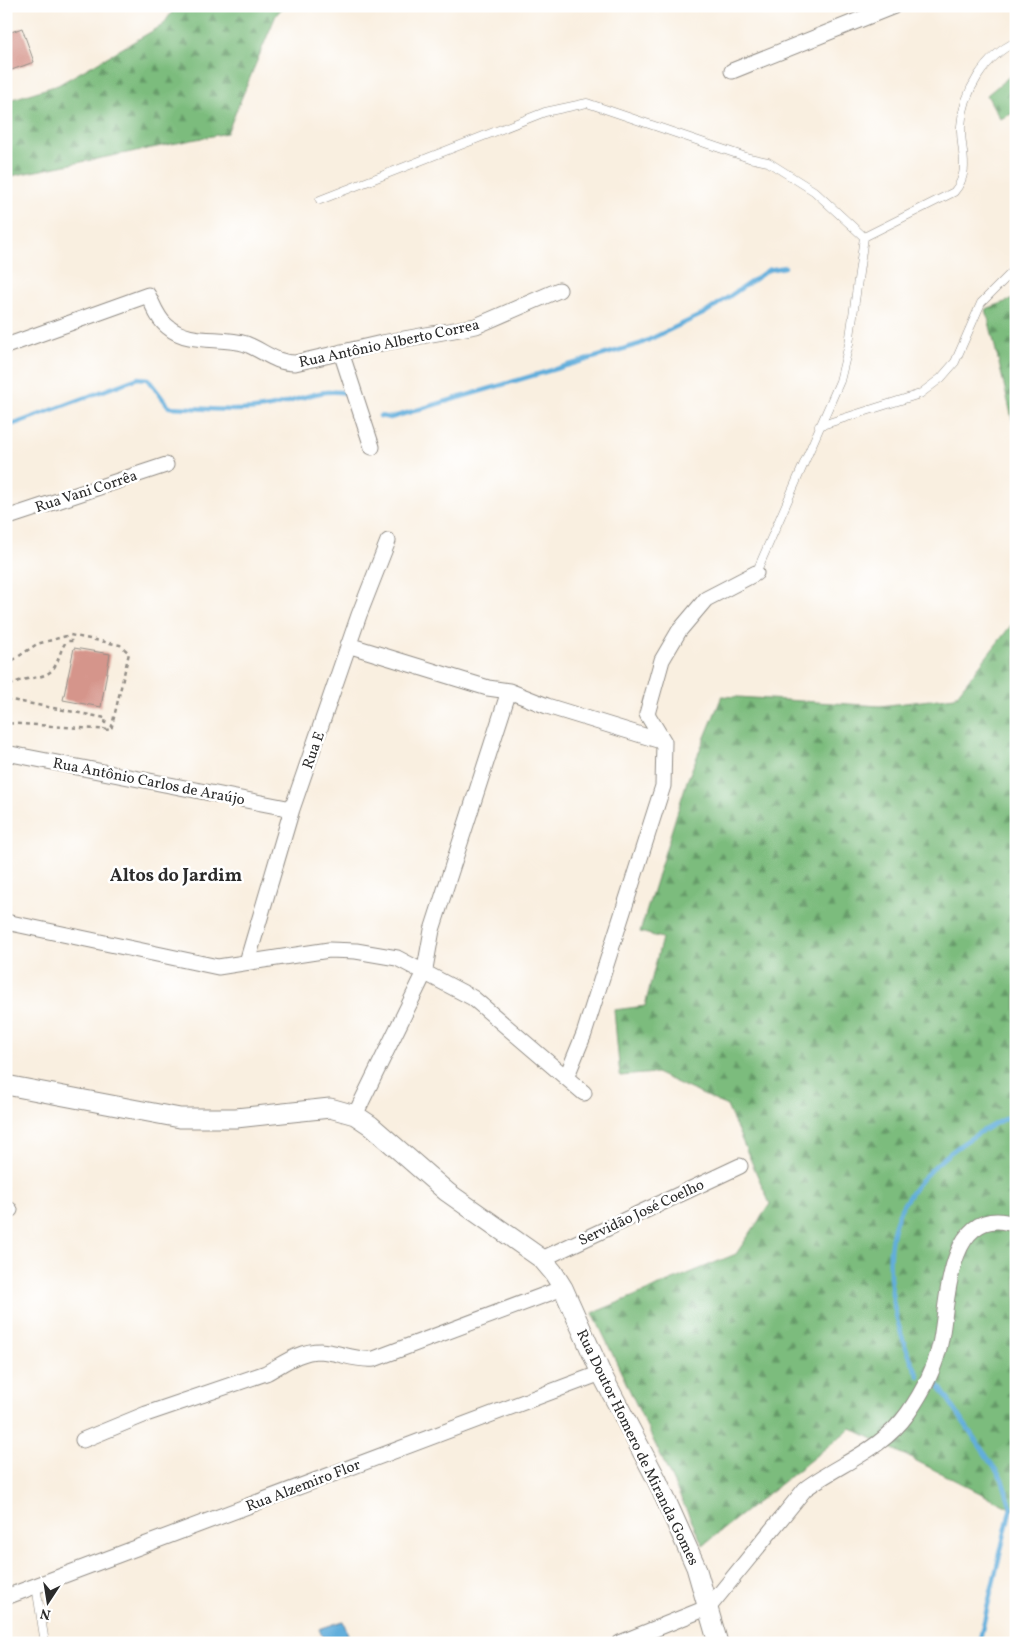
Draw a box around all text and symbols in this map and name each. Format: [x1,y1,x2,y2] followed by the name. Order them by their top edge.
[297,315,481,374] street label: Rua Antônio Alberto Correa
[33,466,140,519] street label: Rua Vani Corrêa
[298,729,331,772] street label: Rua E
[51,754,247,811] street label: Rua Antônio Carlos de Araújo
[110,864,242,889] district label: Altos do Jardim
[575,1175,708,1252] street label: Servidão José Coelho
[570,1326,703,1569] street label: Rua Doutor Homero de Miranda Gomes
[243,1455,364,1518] street label: Rua Alzemiro Flor
[22,1576,72,1626] north arrow
[39,1603,53,1624] text: N

